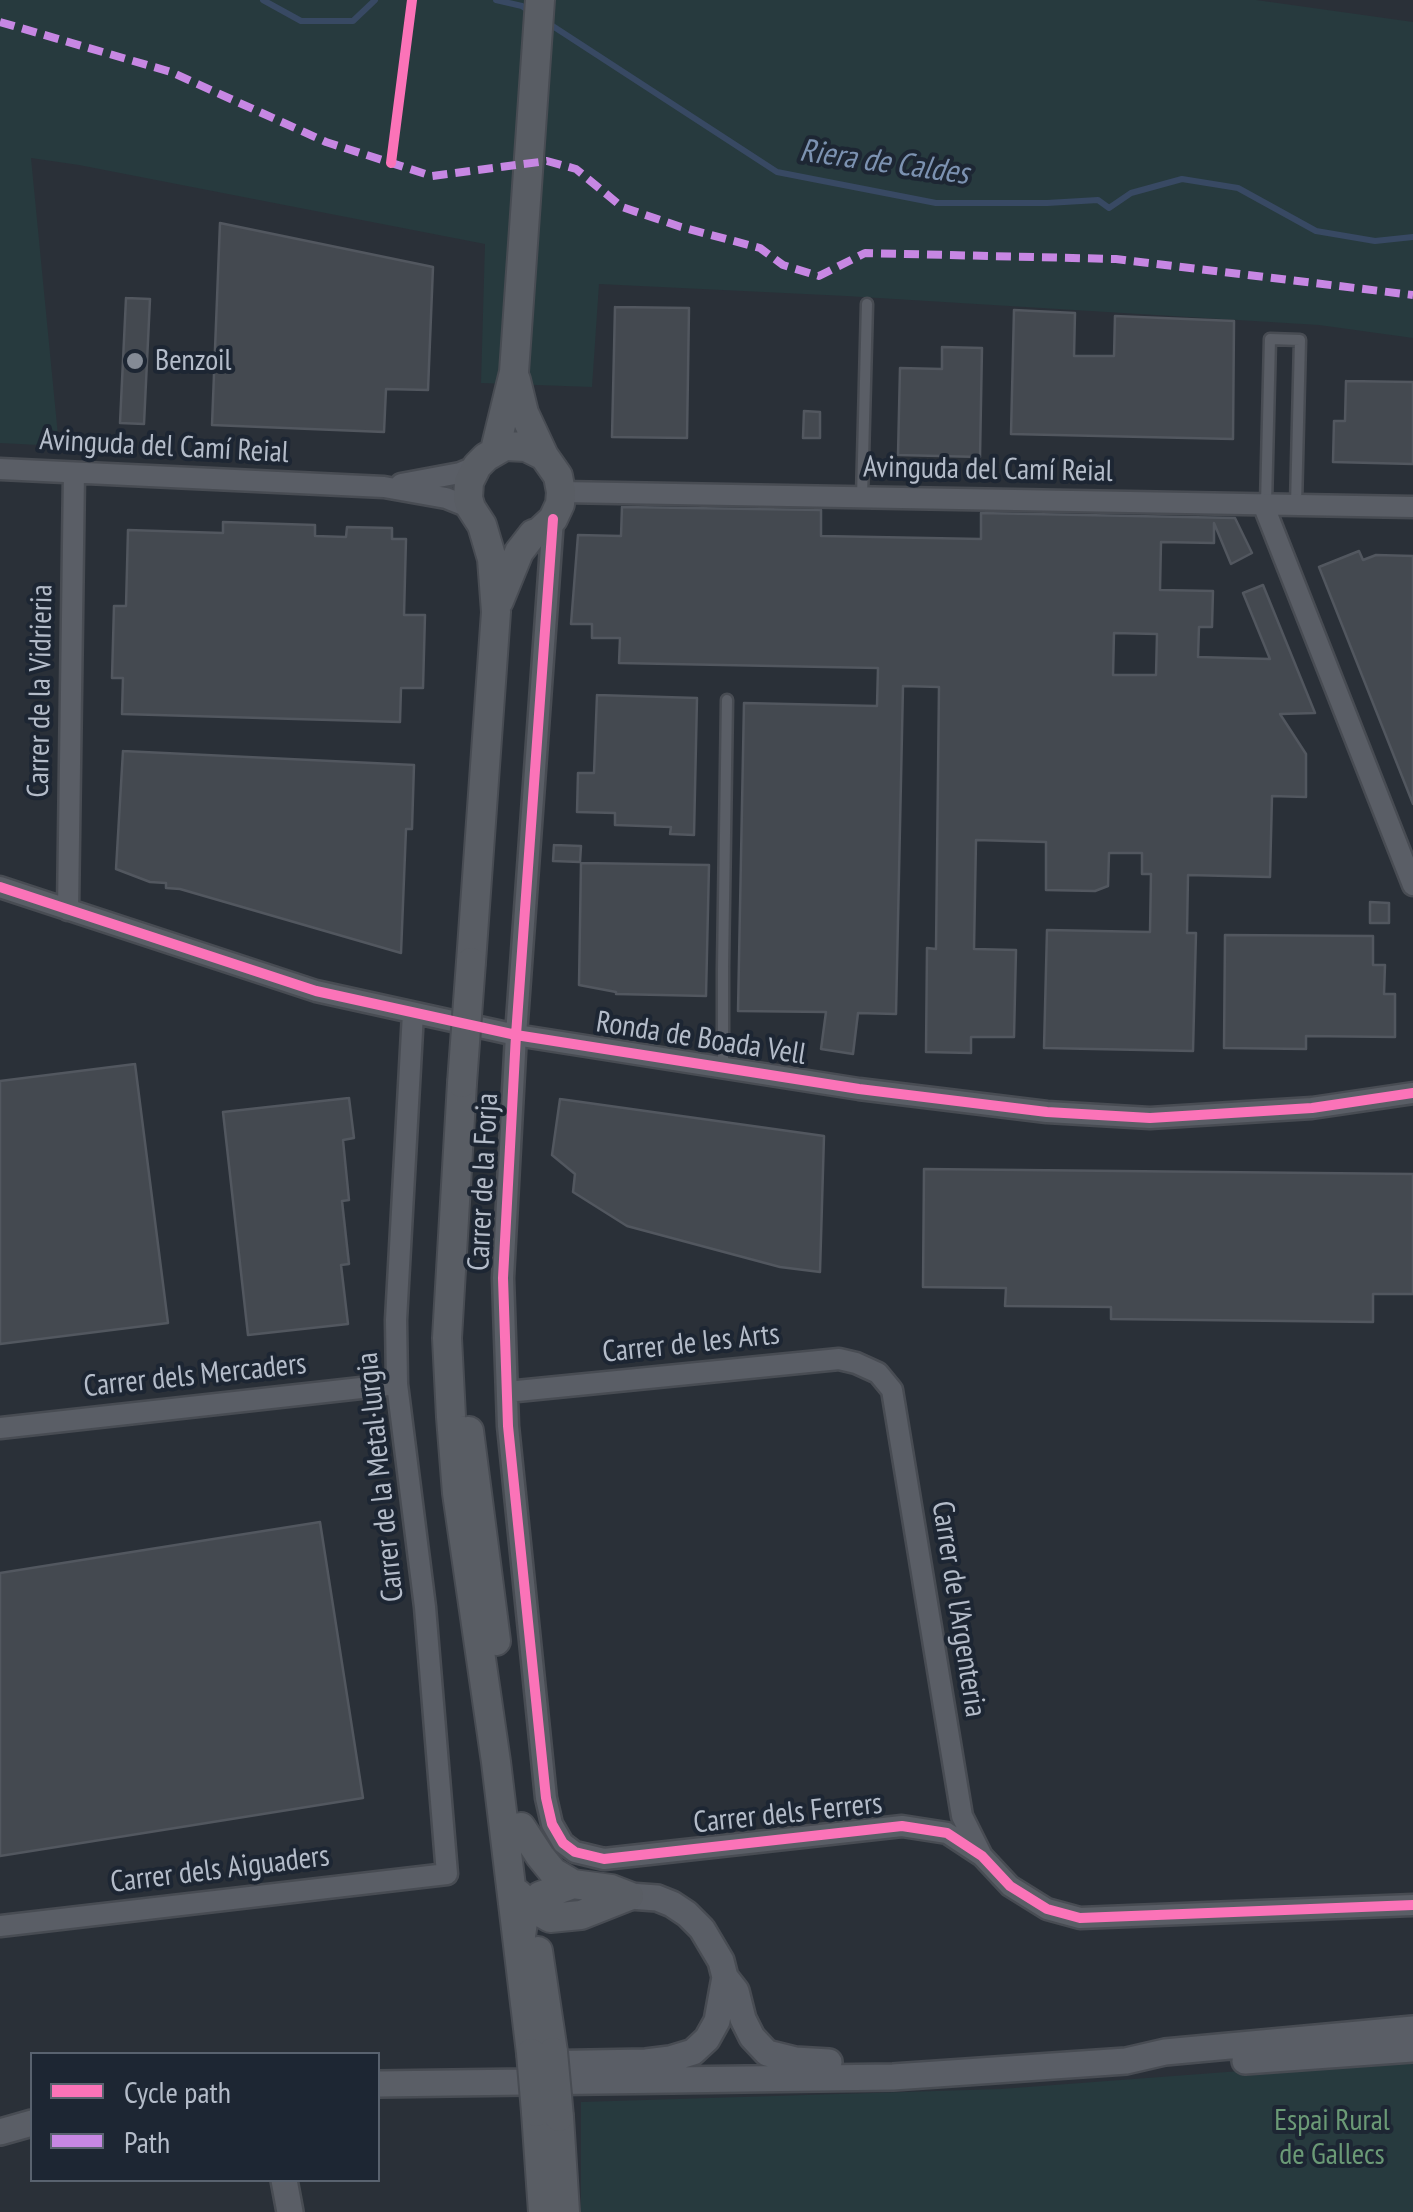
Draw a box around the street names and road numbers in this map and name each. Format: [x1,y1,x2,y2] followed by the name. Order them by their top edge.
[38,422,290,472] street label: Avinguda del Camí Reial
[863,450,1113,490] street label: Avinguda del Camí Reial
[21,584,61,798] street label: Carrer de la Vidrieria
[594,1005,808,1073] street label: Ronda de Boada Vell
[461,1092,507,1272] street label: Carrer de la Forja
[601,1317,781,1371] street label: Carrer de les Arts
[82,1346,308,1406] street label: Carrer dels Mercaders
[350,1350,412,1604] street label: Carrer de la Metal·lurgia
[923,1499,993,1719] street label: Carrer de l'Argenteria
[692,1786,884,1842] street label: Carrer dels Ferrers
[109,1839,331,1901] street label: Carrer dels Aiguaders

